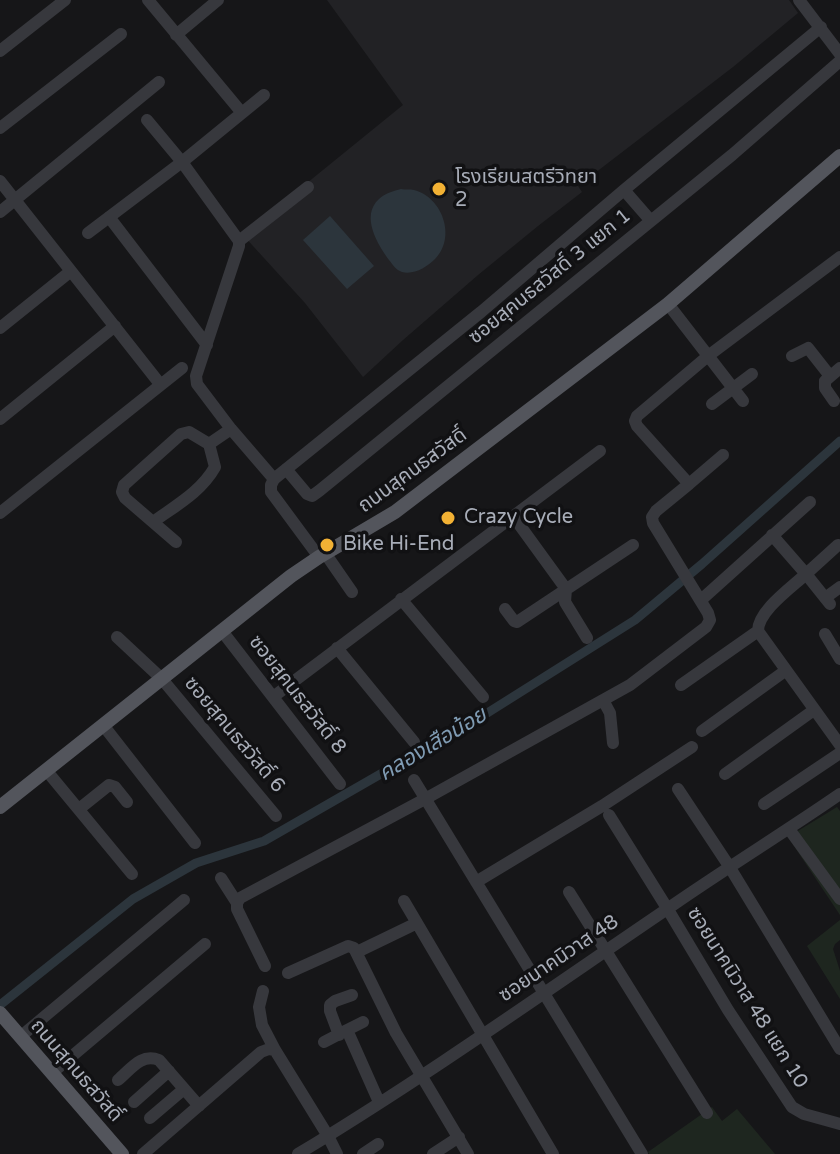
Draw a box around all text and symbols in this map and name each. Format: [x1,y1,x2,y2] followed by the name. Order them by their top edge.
[455,166,597,213] place label: โรงเรียนสตรีวิทยา 2
[430,180,448,198] marker: โรงเรียนสตรีวิทยา 2
[464,204,636,350] street label: ซอยสุคนธสวัสดิ์ 3 แยก 1
[354,424,472,518] street label: ถนนสุคนธสวัสดิ์
[464,506,573,530] place label: Crazy Cycle
[439,509,457,527] marker: Crazy Cycle
[343,533,454,557] place label: Bike Hi-End
[318,536,336,554] marker: Bike Hi-End
[243,631,351,759] street label: ซอยสุคนธสวัสดิ์ 8
[178,672,290,798] street label: ซอยสุคนธสวัสดิ์ 6
[374,702,492,788] water label: คลองเสือน้อย
[681,903,813,1093] street label: ซอยนาคนิวาส 48 แยก 10
[495,910,623,1008] street label: ซอยนาคนิวาส 48
[25,1015,127,1127] street label: ถนนสุคนธสวัสดิ์

